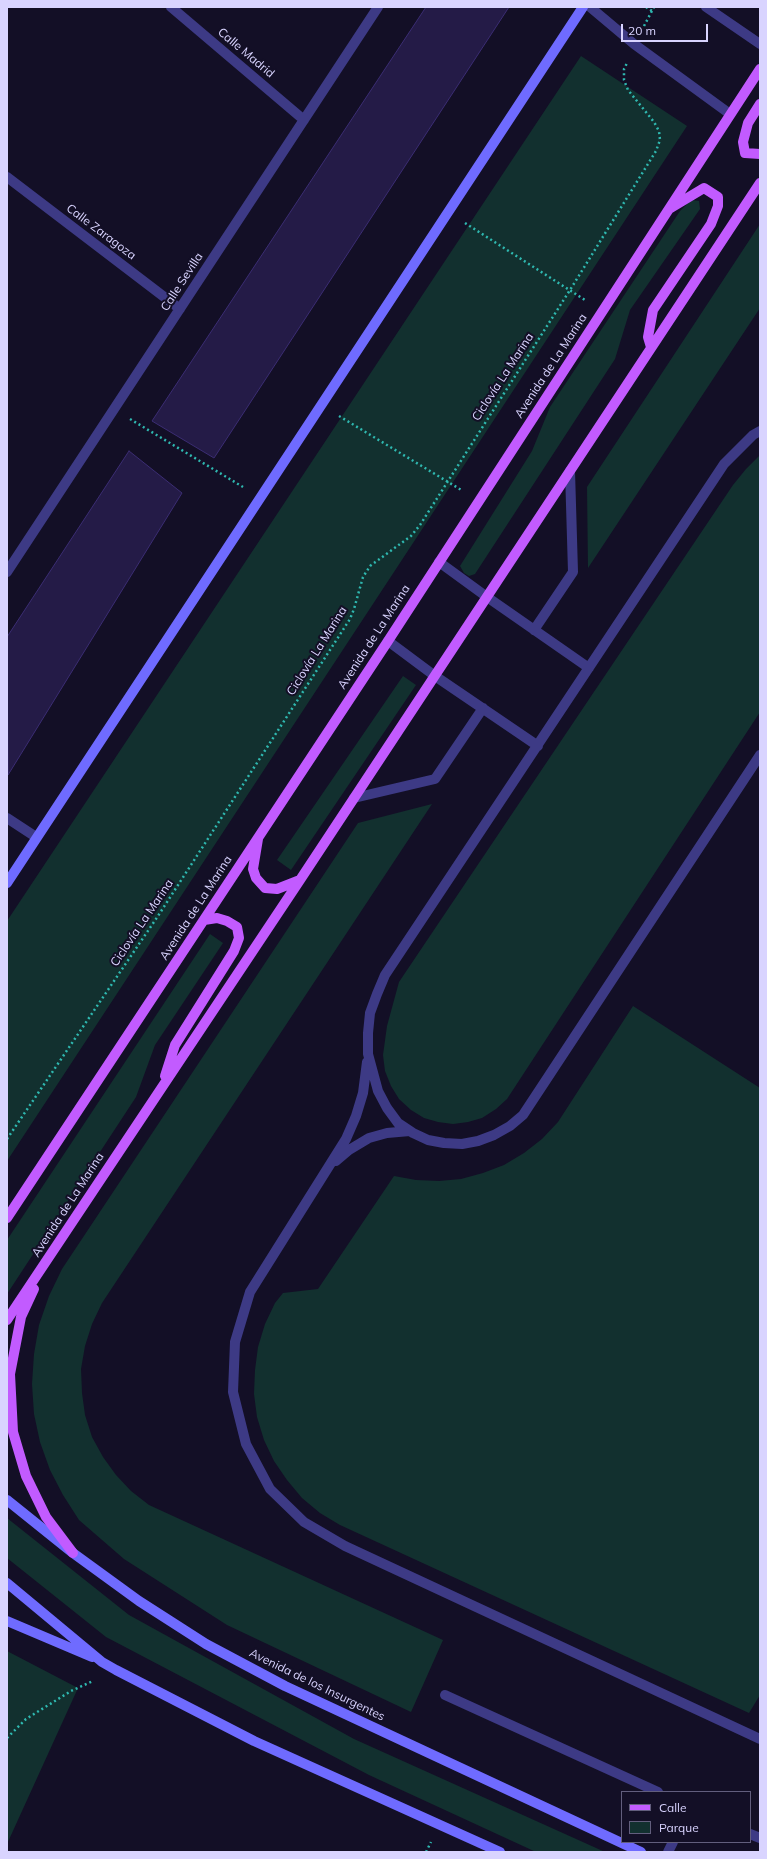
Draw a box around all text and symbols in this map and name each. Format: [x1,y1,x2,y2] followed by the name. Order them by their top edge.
[623,16,710,42] scale bar
[628,23,656,38] text: 20 m
[215,25,277,81] street label: Calle Madrid
[63,201,139,263] street label: Calle Zaragoza
[158,250,206,314] street label: Calle Sevilla
[512,311,590,421] street label: Avenida de La Marina
[469,330,537,424] street label: Ciclovía La Marina
[335,582,413,692] street label: Avenida de La Marina
[284,604,350,698] street label: Ciclovía La Marina
[157,853,235,963] street label: Avenida de La Marina
[108,877,176,969] street label: Ciclovía La Marina
[29,1150,107,1260] street label: Avenida de La Marina
[247,1646,387,1724] street label: Avenida de los Insurgentes
[621,1791,751,1843] legend
[659,1800,686,1815] text: Calle
[659,1820,699,1835] text: Parque

